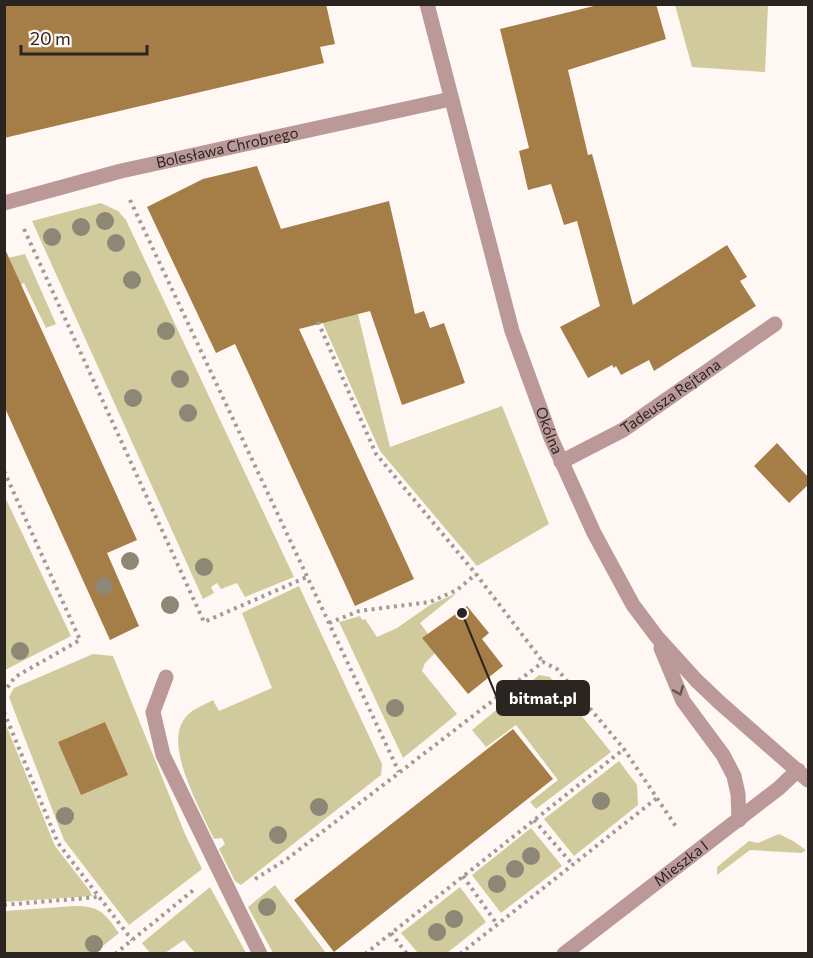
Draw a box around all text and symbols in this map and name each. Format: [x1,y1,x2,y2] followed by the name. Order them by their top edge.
[21,18,147,56] scale bar
[30,27,71,49] text: 20 m
[154,123,300,171] street label: Bolesława Chrobrego
[617,355,724,437] street label: Tadeusza Rejtana
[532,404,567,457] street label: Okólna
[497,681,589,715] callout: bitmat.pl
[672,685,684,696] one-way arrow
[509,688,577,707] text: bitmat.pl
[650,836,711,889] street label: Mieszka I

